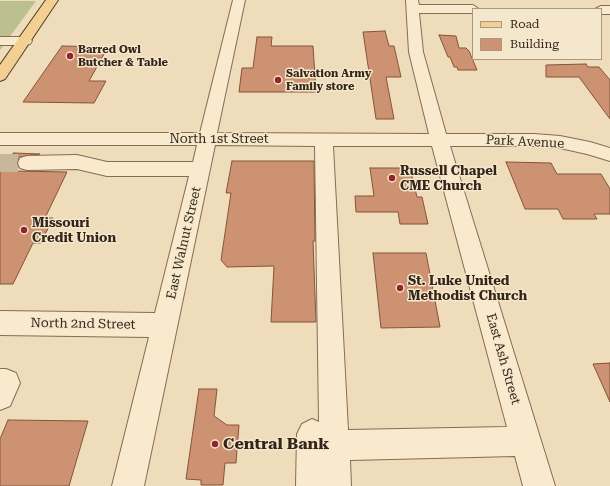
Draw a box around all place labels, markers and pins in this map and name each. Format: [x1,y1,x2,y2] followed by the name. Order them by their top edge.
[78,43,168,69] place label: Barred Owl Butcher & Table
[65,51,75,61] marker: Barred Owl Butcher & Table
[286,67,371,93] place label: Salvation Army Family store
[273,75,283,85] marker: Salvation Army Family store
[400,163,497,194] place label: Russell Chapel CME Church
[387,173,397,183] marker: Russell Chapel CME Church
[32,215,116,246] place label: Missouri Credit Union
[19,225,29,235] marker: Missouri Credit Union
[408,273,527,304] place label: St. Luke United Methodist Church
[395,283,405,293] marker: St. Luke United Methodist Church
[223,434,329,454] place label: Central Bank
[210,439,220,449] marker: Central Bank

